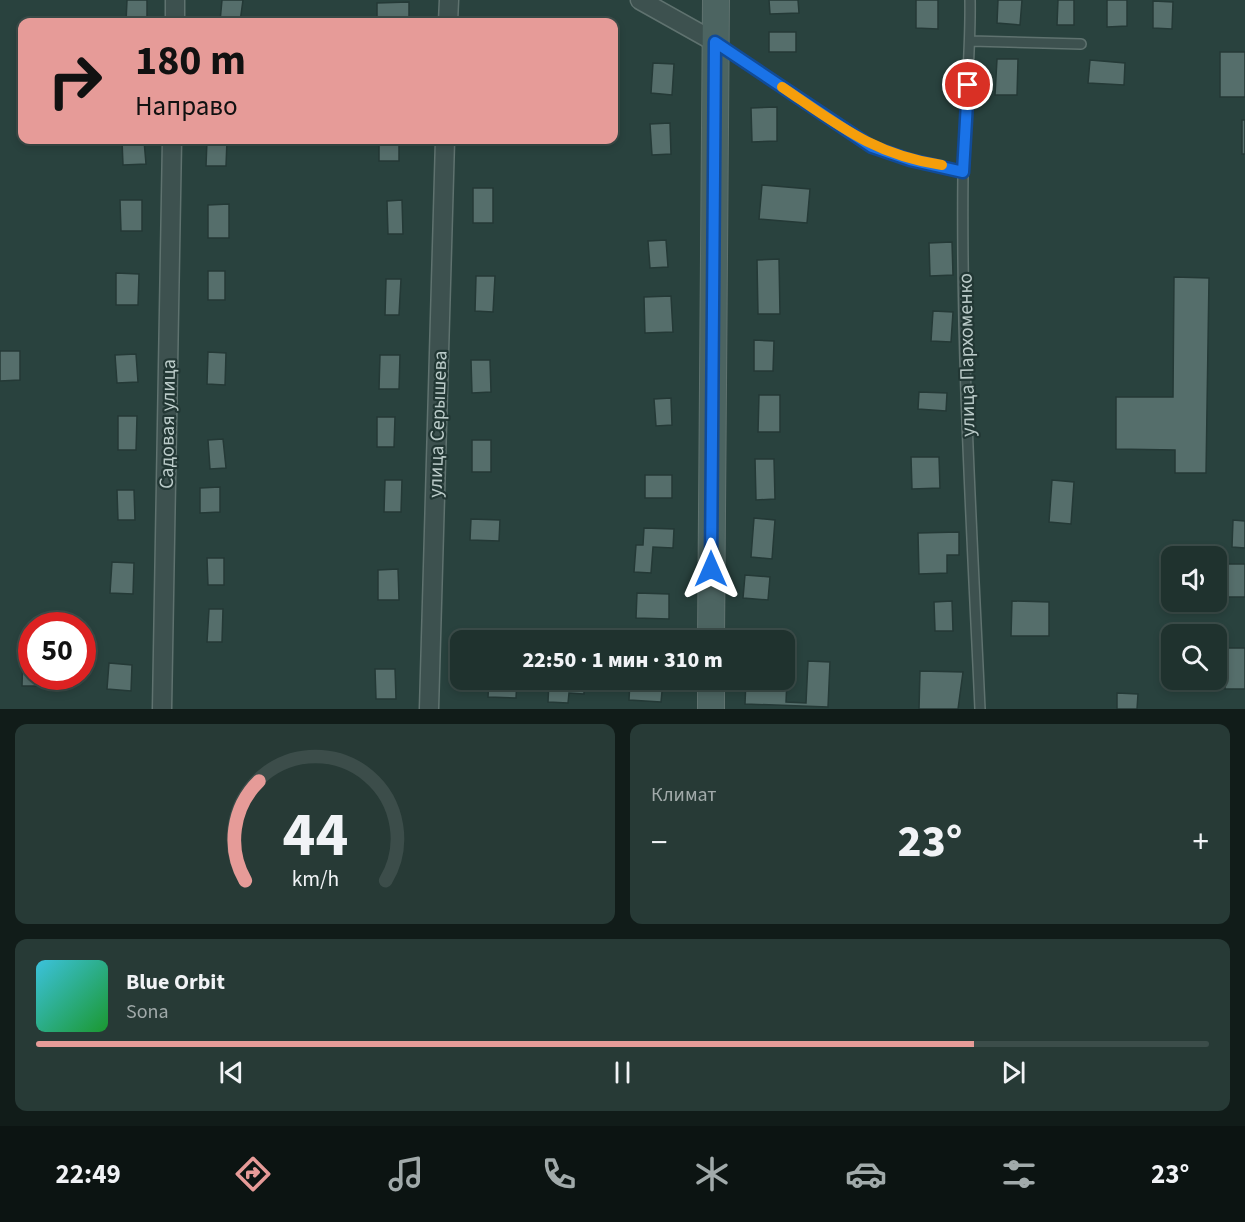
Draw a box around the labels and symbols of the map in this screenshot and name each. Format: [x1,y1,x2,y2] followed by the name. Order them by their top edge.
[942,59,993,110] pin
[952,273,982,437] street label: улица Пархоменко
[421,350,455,498] street label: улица Серышева
[153,359,183,489] street label: Садовая улица
[679,537,743,601] position arrow
[18,612,96,690] speed limit sign: 50

